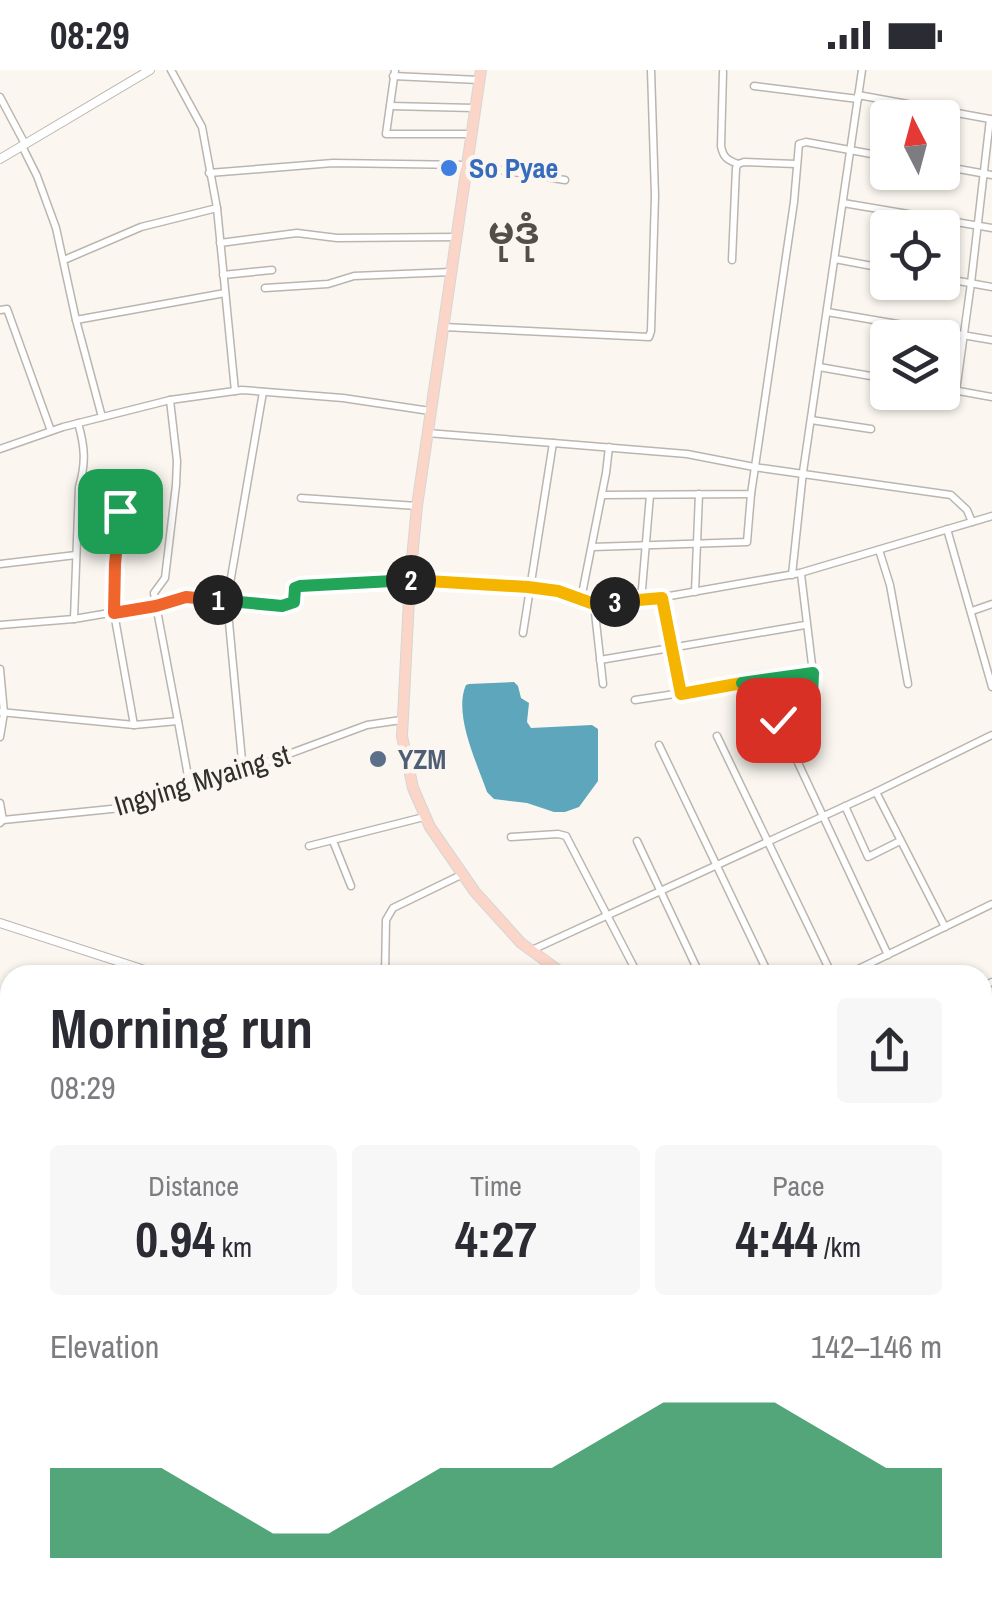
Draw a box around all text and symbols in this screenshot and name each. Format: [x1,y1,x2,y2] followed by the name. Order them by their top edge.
[50,10,130,61] text: 08:29
[870,100,960,190] north arrow
[870,100,960,410] map controls
[469,149,558,187] place label: So Pyae
[438,157,460,179] marker: So Pyae
[488,205,540,262] district label: မုဒုံ
[870,210,960,300] button: locate
[870,320,960,410] button: layers
[78,469,163,554] pin
[93,484,148,539] icon: arrive
[386,555,436,605] pin: 2
[405,561,417,599] text: 2
[193,575,243,625] pin: 1
[590,577,640,627] pin: 3
[212,581,224,619] text: 1
[609,583,621,621] text: 3
[736,678,821,763] pin
[751,693,806,748] icon: check
[110,735,294,825] street label: Ingying Myaing st
[398,740,446,778] place label: YZM
[367,748,389,770] marker: YZM
[50,991,313,1065] text: Morning run
[837,998,942,1103] button: share
[50,1066,116,1109] text: 08:29
[148,1167,239,1205] text: Distance
[470,1167,522,1205] text: Time
[772,1167,825,1205] text: Pace
[135,1205,215,1273] text: 0.94
[455,1205,537,1273] text: 4:27
[736,1205,818,1273] text: 4:44
[215,1228,252,1266] text: km
[818,1228,861,1266] text: /km
[50,1325,159,1368] text: Elevation
[811,1325,942,1368] text: 142–146 m

